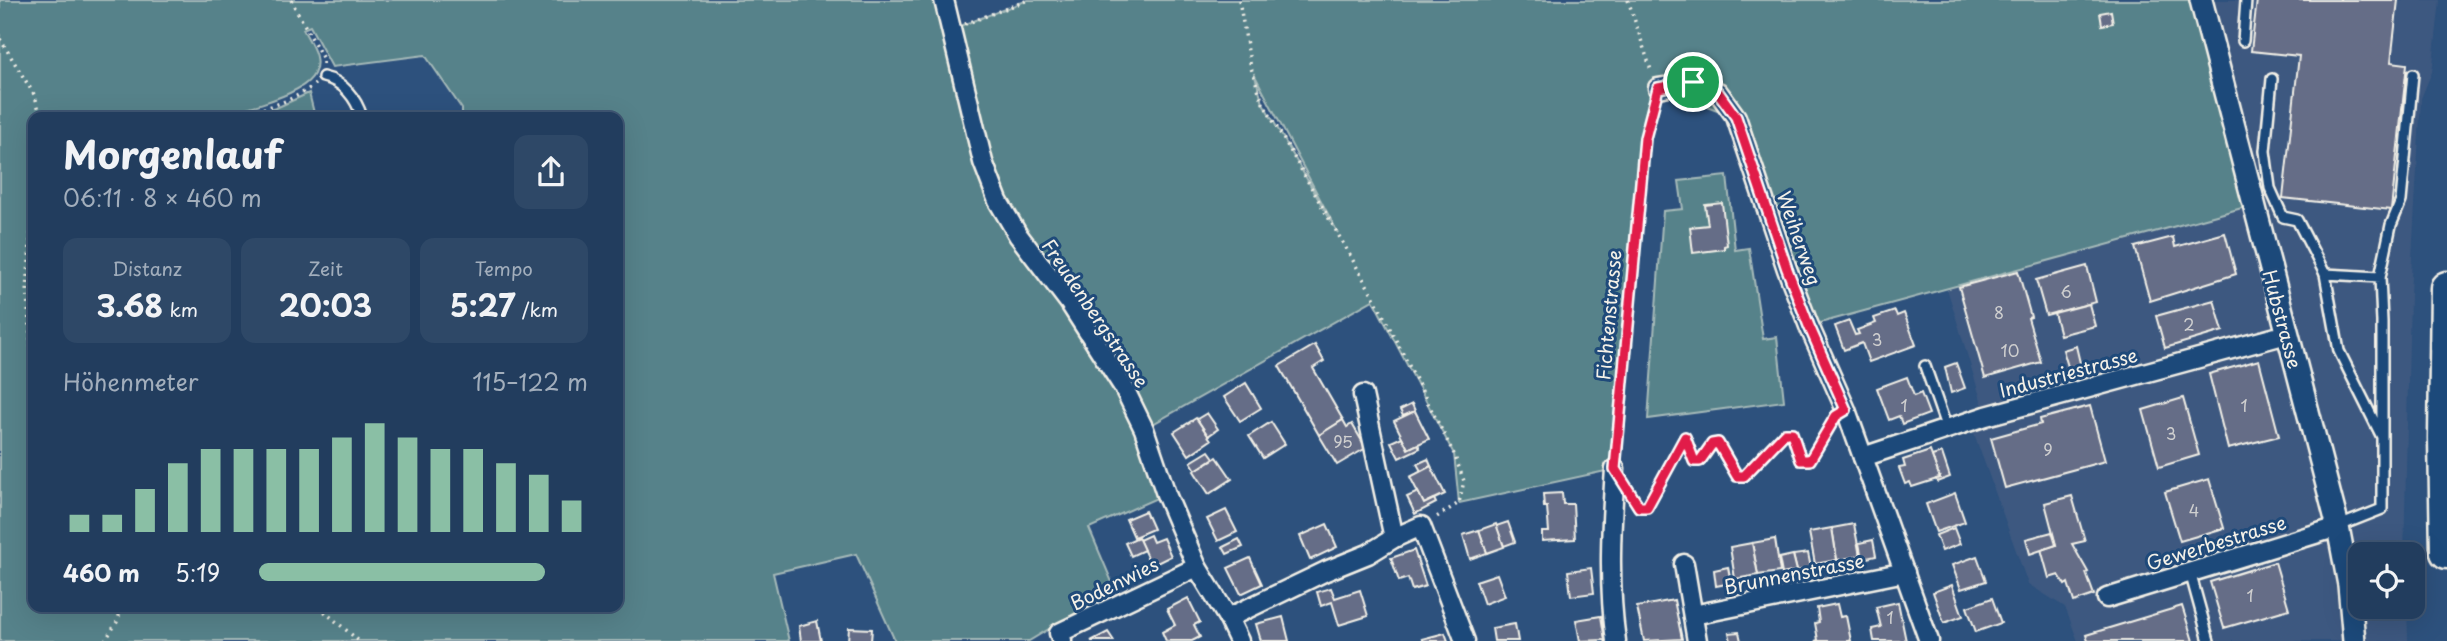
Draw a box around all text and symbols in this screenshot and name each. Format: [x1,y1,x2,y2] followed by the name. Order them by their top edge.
[1663,52,1723,112] pin
[1674,63,1712,101] icon: arrive
[63,125,282,182] text: Morgenlauf
[514,135,588,209] button: share
[63,180,262,215] text: 06:11 · 8 × 460 m
[1771,187,1829,289] street label: Weiherweg
[1036,233,1156,393] street label: Freudenbergstrasse
[1588,249,1628,381] street label: Fichtenstrasse
[112,254,182,282] text: Distanz
[308,254,343,282] text: Zeit
[475,254,533,282] text: Tempo
[2256,266,2310,372] street label: Hubstrasse
[2060,279,2072,303] house number: 6
[96,282,163,327] text: 3.68
[279,282,372,327] text: 20:03
[450,282,515,327] text: 5:27
[163,295,198,323] text: km
[515,295,558,323] text: /km
[1994,300,2004,324] house number: 8
[2183,312,2195,336] house number: 2
[1872,327,1882,351] house number: 3
[2001,338,2019,362] house number: 10
[1996,340,2140,404] street label: Industriestrasse
[63,364,199,399] text: Höhenmeter
[472,364,588,399] text: 115–122 m
[1900,393,1908,417] house number: 1
[2240,393,2248,417] house number: 1
[2166,421,2176,445] house number: 3
[1333,429,1353,453] house number: 95
[2043,437,2053,461] house number: 9
[2189,498,2199,522] house number: 4
[2143,507,2289,577] street label: Gewerbestrasse
[2348,542,2425,619] map controls
[2348,542,2425,619] button: locate
[1721,546,1867,600] street label: Brunnenstrasse
[1065,550,1163,616] street label: Bodenwies
[63,555,140,590] text: 460 m
[175,555,220,590] text: 5:19
[2246,583,2254,607] house number: 1
[1886,605,1894,629] house number: 1

